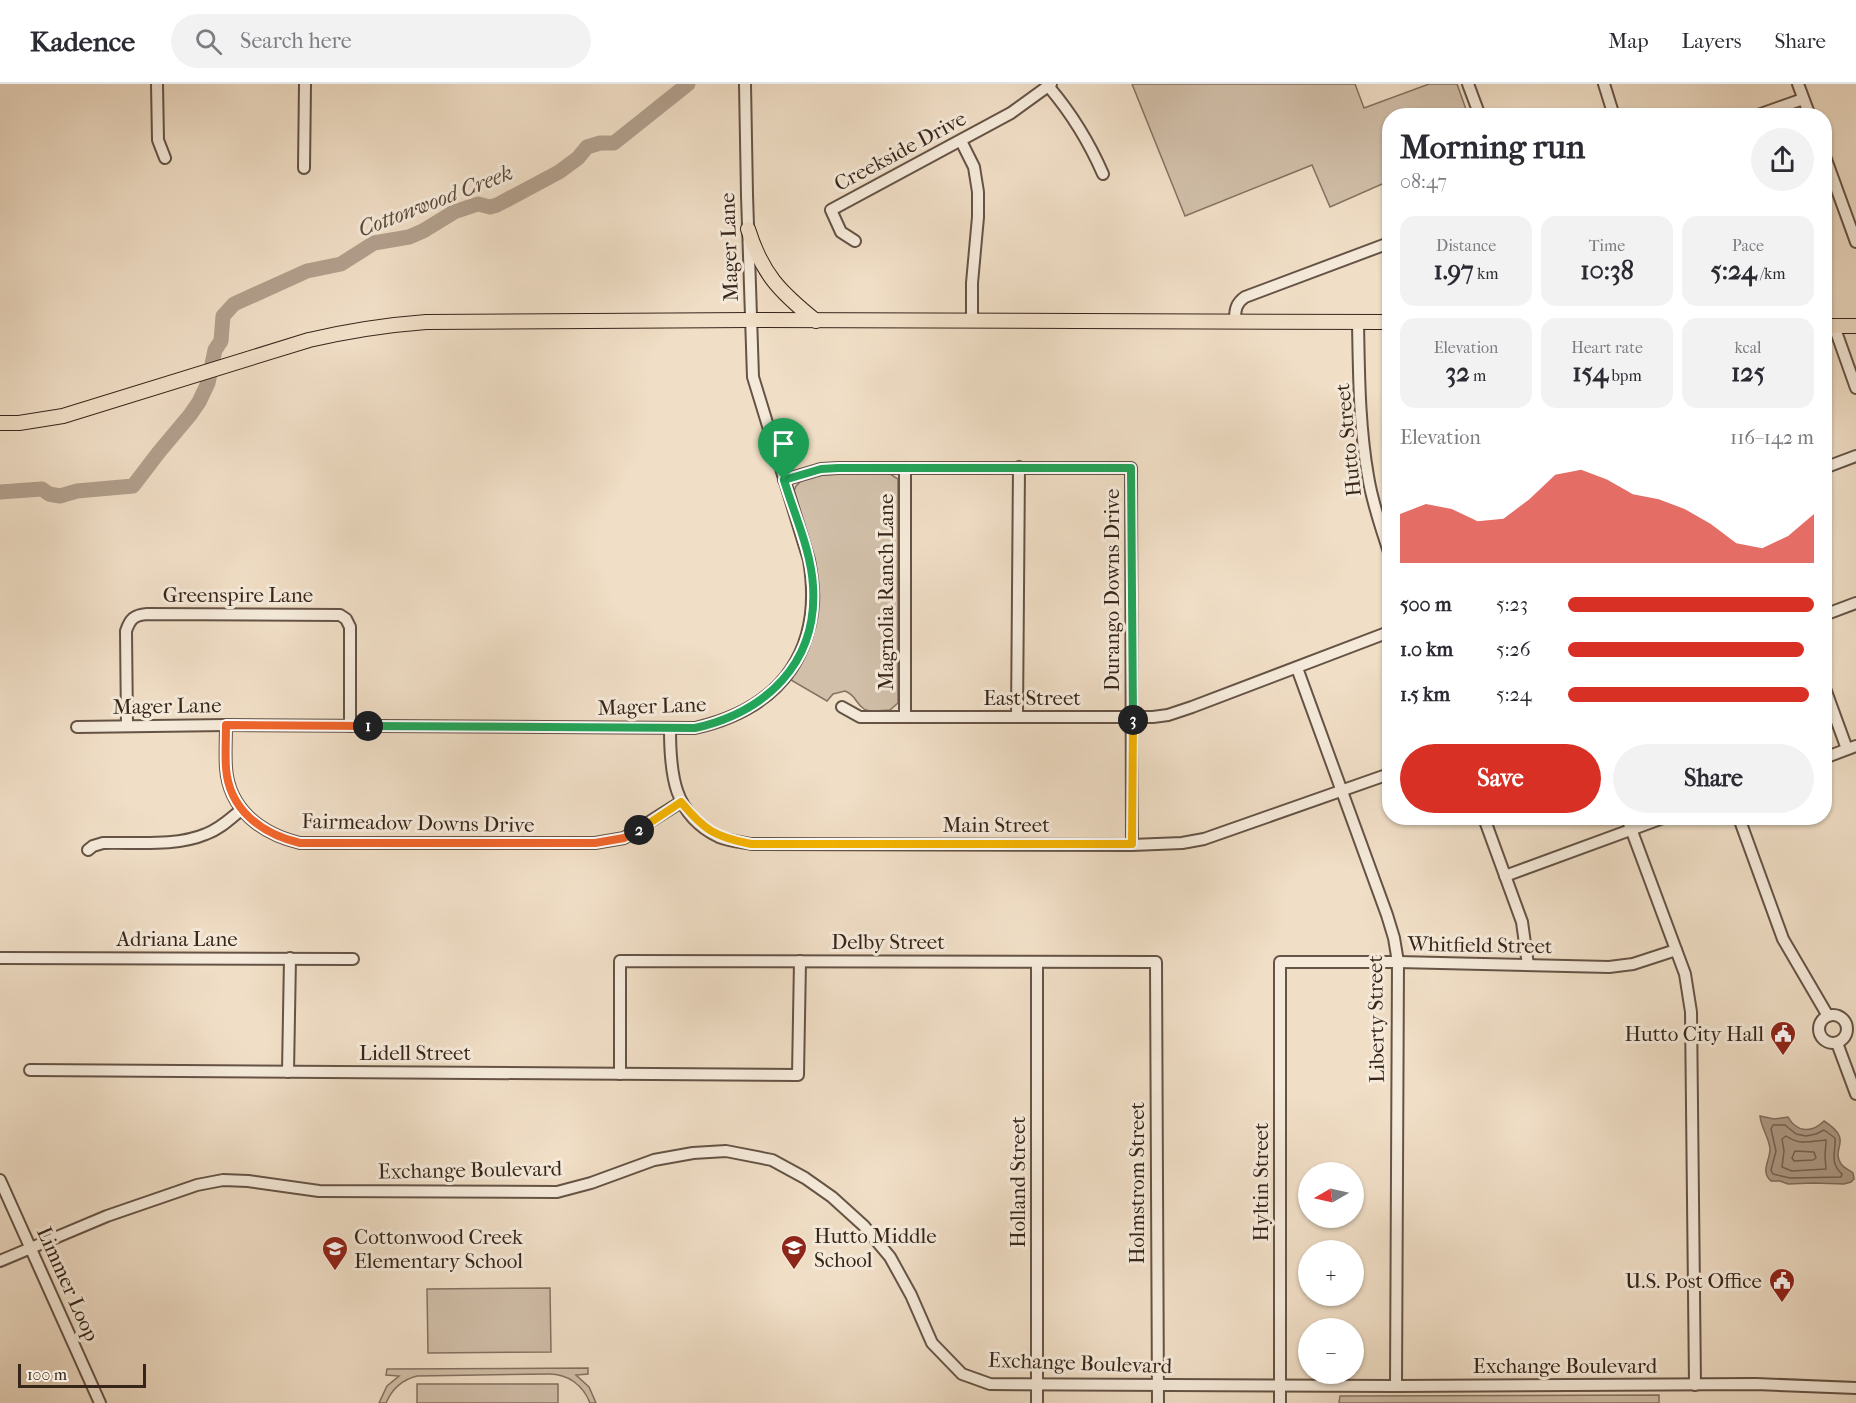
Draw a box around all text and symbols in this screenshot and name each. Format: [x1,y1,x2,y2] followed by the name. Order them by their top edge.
[171,14,591,68] search box
[30,25,135,58] text: Kadence
[192,25,225,58] icon: search
[240,28,352,54] text: Search here
[1608,29,1649,53] text: Map
[1682,29,1741,53] text: Layers
[1774,29,1826,53] text: Share
[830,106,970,196] street label: Creekside Drive
[1400,128,1585,167] text: Morning run
[1751,128,1814,191] button: share
[354,160,516,242] water label: Cottonwood Creek
[1400,170,1447,193] text: 08:47
[715,192,743,302] street label: Mager Lane
[1436,236,1496,255] text: Distance
[1589,236,1625,255] text: Time
[1732,236,1764,255] text: Pace
[1433,255,1474,286] text: 1.97
[1580,255,1634,286] text: 10:38
[1710,255,1757,286] text: 5:24
[1474,264,1499,283] text: km
[1757,264,1786,283] text: /km
[1434,338,1498,357] text: Elevation
[1571,338,1643,357] text: Heart rate
[1735,338,1761,357] text: kcal
[1446,357,1470,388] text: 32
[1572,357,1608,388] text: 154
[1731,357,1765,388] text: 125
[1470,366,1486,385] text: m
[1608,366,1642,385] text: bpm
[1330,382,1366,498] street label: Hutto Street
[758,418,809,480] pin
[1400,426,1481,449] text: Elevation
[1730,426,1814,449] text: 116–142 m
[767,427,800,460] icon: arrive
[1100,489,1124,691] street label: Durango Downs Drive
[874,494,898,690] street label: Magnolia Ranch Lane
[163,583,313,607] street label: Greenspire Lane
[1400,593,1452,616] text: 500 m
[1496,593,1528,616] text: 5:23
[1400,638,1453,661] text: 1.0 km
[1496,638,1531,661] text: 5:26
[1400,683,1450,706] text: 1.5 km
[1496,683,1532,706] text: 5:24
[983,686,1081,710] street label: East Street
[597,692,707,720] street label: Mager Lane
[112,693,222,719] street label: Mager Lane
[1118,705,1148,735] pin: 3
[1130,710,1136,729] text: 3
[353,711,383,741] pin: 1
[365,716,371,735] text: 1
[1400,744,1601,813] button: Save
[1613,744,1814,813] button: Share
[301,809,535,837] street label: Fairmeadow Downs Drive
[942,813,1050,837] street label: Main Street
[624,815,654,845] pin: 2
[635,820,643,839] text: 2
[115,927,238,951] street label: Adriana Lane
[831,930,945,954] street label: Delby Street
[1406,932,1553,958] street label: Whitfield Street
[1363,954,1389,1083] street label: Liberty Street
[1768,1019,1798,1057] public building icon: Hutto City Hall
[1624,1022,1764,1046] place label: Hutto City Hall
[359,1041,471,1065] street label: Lidell Street
[1125,1101,1149,1264] street label: Holmstrom Street
[1006,1116,1030,1248] street label: Holland Street
[1249,1122,1273,1241] street label: Hyltin Street
[378,1156,563,1184] street label: Exchange Boulevard
[1298,1162,1364,1228] north arrow
[1298,1162,1364,1384] map controls
[32,1223,104,1345] street label: Limmer Loop
[814,1224,937,1272] place label: Hutto Middle School
[354,1225,523,1273] place label: Cottonwood Creek Elementary School
[779,1233,809,1271] school or university icon: Hutto Middle School
[320,1234,350,1272] school or university icon: Cottonwood Creek Elementary School
[1298,1240,1364,1306] button: +
[1767,1266,1797,1304] public building icon: U.S. Post Office
[1625,1269,1762,1293] place label: U.S. Post Office
[1298,1318,1364,1384] button: −
[987,1348,1173,1378] street label: Exchange Boulevard
[1473,1354,1658,1378] street label: Exchange Boulevard
[18,1361,146,1388] scale bar
[27,1365,67,1384] text: 100 m

